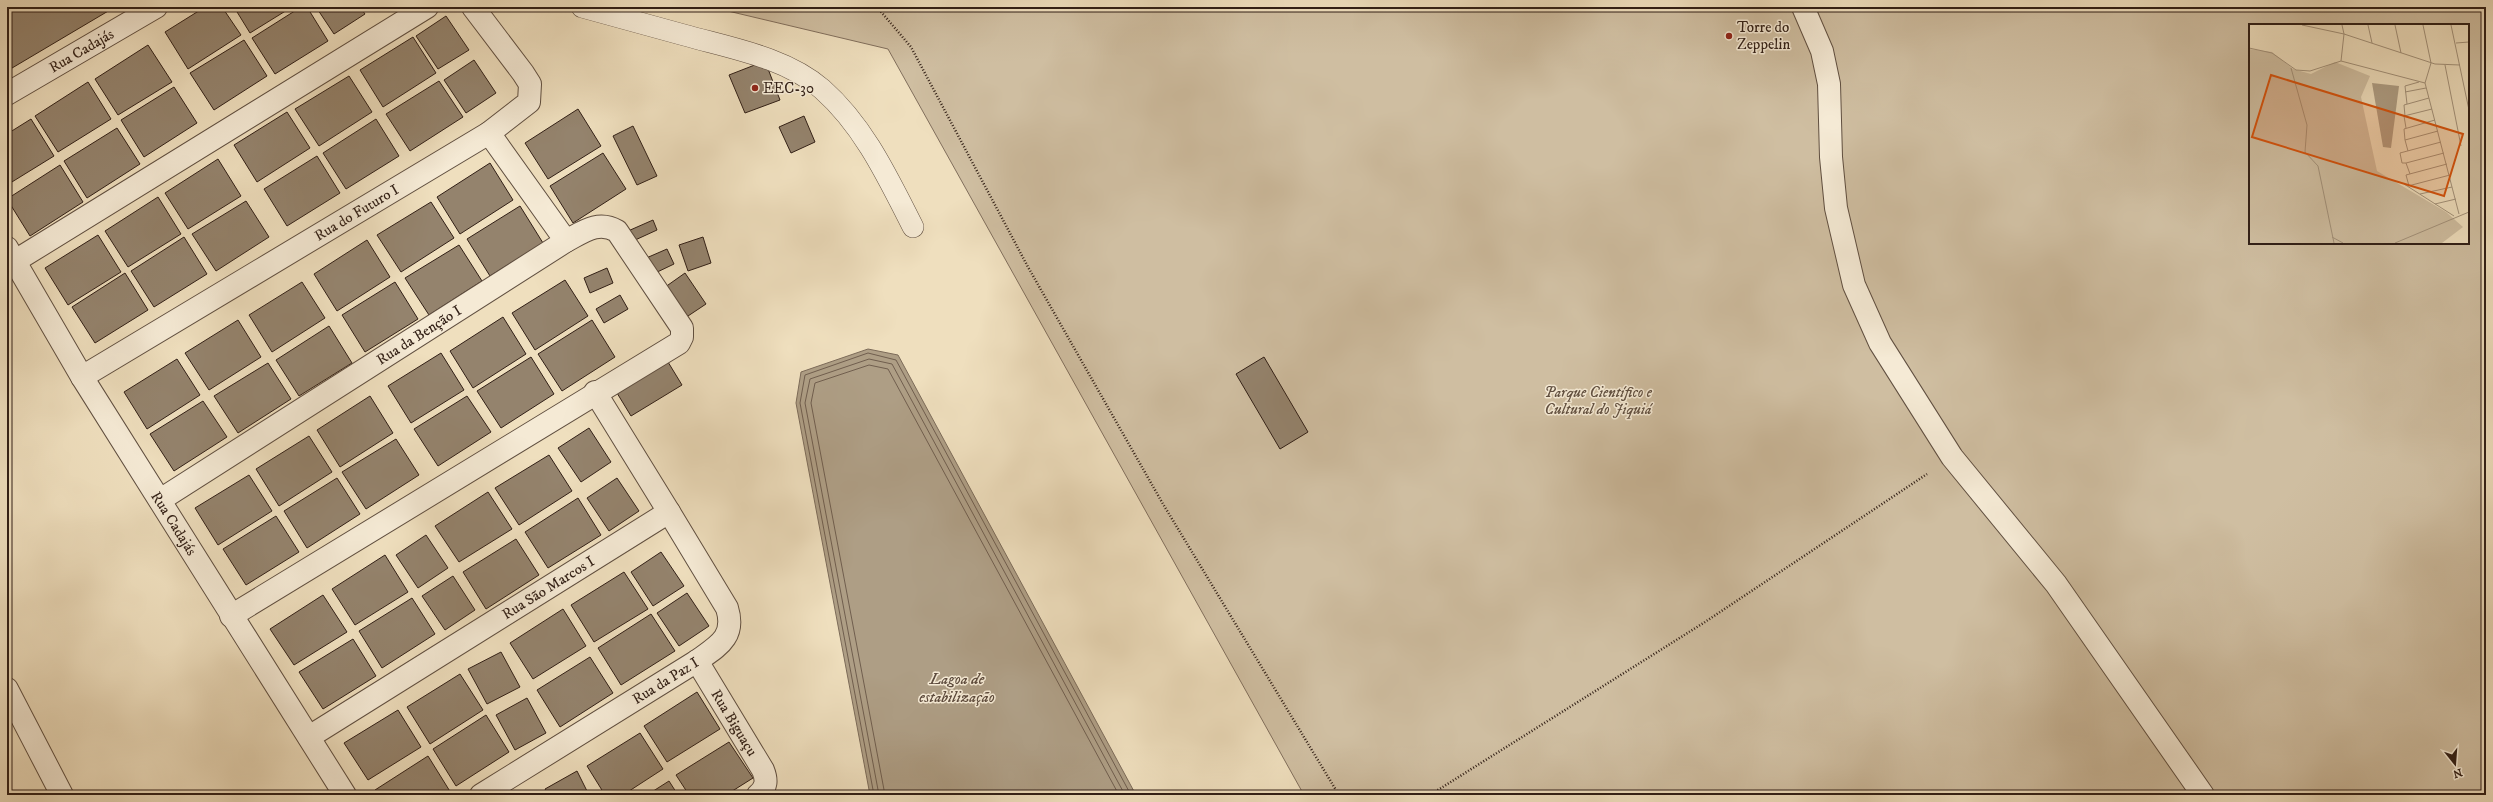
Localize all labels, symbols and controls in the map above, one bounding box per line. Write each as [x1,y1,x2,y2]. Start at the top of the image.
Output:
place label: Torre do Zeppelin [1737,18,1790,54]
street label: Rua Cadajás [45,24,117,77]
inset map [2249,24,2469,244]
marker: Torre do Zeppelin [1724,31,1734,41]
place label: EEC-30 [763,79,814,98]
marker: EEC-30 [750,83,760,93]
street label: Rua do Futuro I [311,180,402,245]
street label: Rua da Benção I [373,301,465,369]
park label: Parque Científico e Cultural do Jiquiá [1544,383,1653,419]
street label: Rua Cadajás [147,488,201,559]
street label: Rua São Marcos I [498,552,598,624]
street label: Rua da Paz I [629,653,702,708]
water label: Lagoa de estabilização [919,669,995,707]
street label: Rua Biguaçu [707,686,762,760]
north arrow [2435,744,2475,784]
text: N [2451,765,2464,781]

